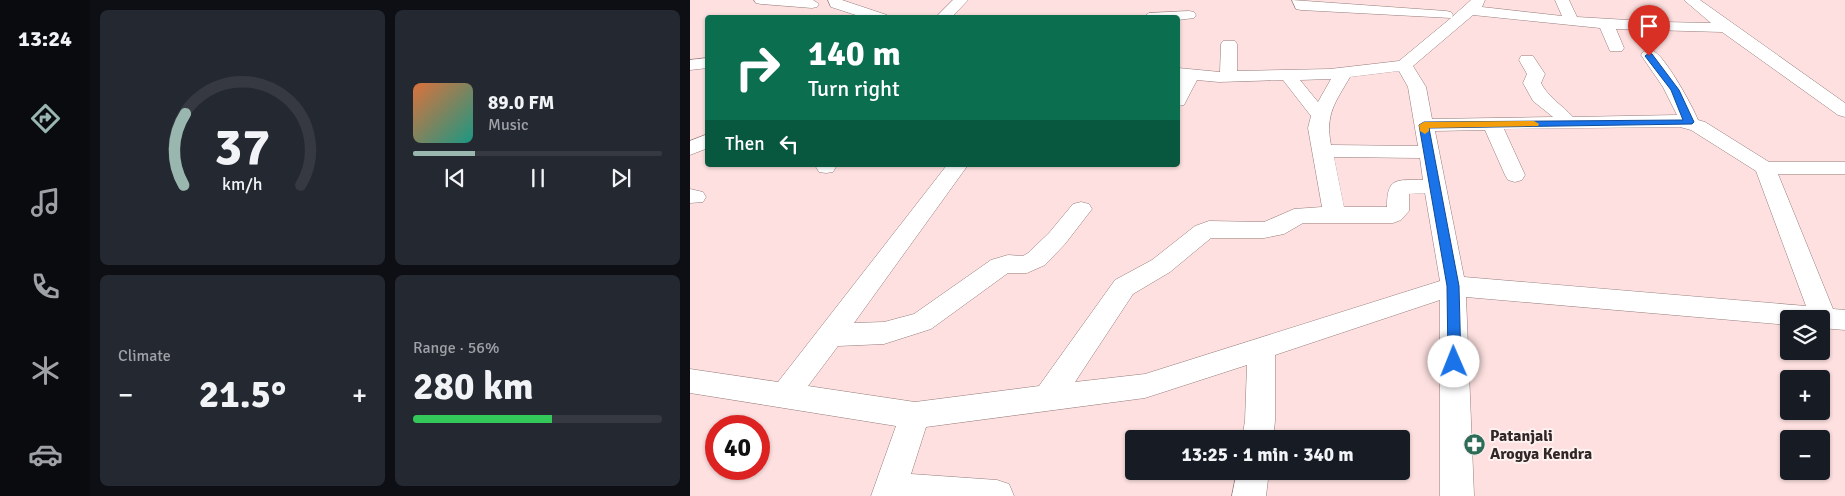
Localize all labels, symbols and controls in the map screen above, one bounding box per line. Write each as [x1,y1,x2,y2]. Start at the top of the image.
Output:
pin [1628,5,1670,56]
icon: arrive [1635,12,1663,40]
text: 13:24 [18,25,72,52]
text: 140 m [808,32,901,75]
icon: right [725,35,790,100]
text: Turn right [808,75,900,102]
text: 89.0 FM [488,91,554,115]
icon: directions [28,101,63,136]
text: 37 [214,115,271,179]
text: Music [488,115,529,135]
icon: left [775,130,803,158]
text: Then [725,132,765,156]
icon: previous [441,164,469,192]
icon: pause [524,164,552,192]
icon: next [607,164,635,192]
text: km/h [222,173,263,195]
icon: music [28,185,63,220]
icon: phone [28,269,63,304]
map controls [1780,310,1830,480]
button: layers [1780,310,1830,360]
position arrow [1427,335,1479,387]
text: Range · 56% [413,338,499,358]
text: Climate [118,346,171,366]
icon: climate [28,353,63,388]
text: 280 km [413,363,534,410]
button: + [1780,370,1830,420]
text: 21.5° [199,371,286,418]
text: − [118,378,133,412]
text: + [352,378,367,412]
speed limit sign: 40 [705,415,770,480]
place label: Patanjali Arogya Kendra [1490,426,1592,464]
button: − [1780,430,1830,480]
pharmacy icon: Patanjali Arogya Kendra [1462,433,1486,457]
icon: car [28,437,63,472]
text: 13:25 · 1 min · 340 m [1181,443,1354,467]

